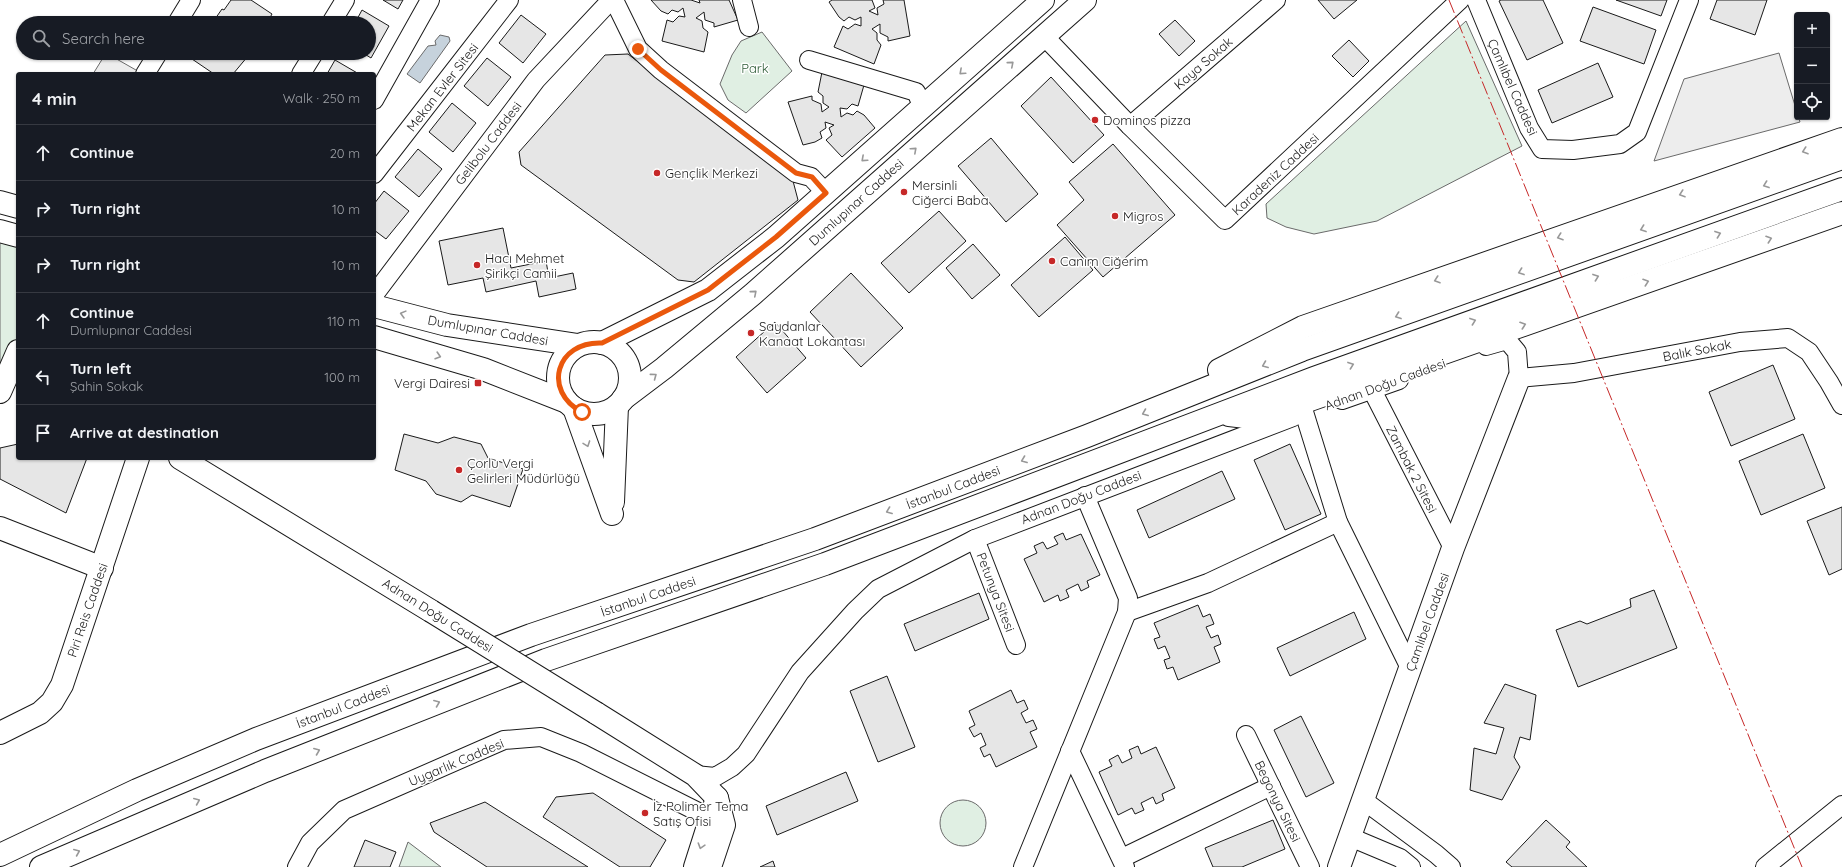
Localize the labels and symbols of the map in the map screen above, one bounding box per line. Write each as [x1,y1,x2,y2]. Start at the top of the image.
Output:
street label: Kaya Sokak [1170,33,1236,93]
street label: Çamlıbel Caddesi [1485,36,1541,138]
street label: Mekan Evler Sitesi [403,40,481,134]
route end [629,40,647,58]
park label: Park [741,60,769,76]
one-way arrow [1006,62,1014,69]
one-way arrow [959,68,966,75]
street label: Gelibolu Caddesi [451,98,525,188]
place label: Dominos pizza [1103,112,1191,128]
marker: Dominos pizza [1090,115,1100,125]
street label: Karadeniz Caddesi [1228,130,1322,218]
one-way arrow [1802,147,1809,155]
one-way arrow [909,148,916,155]
one-way arrow [862,154,869,161]
street label: Dumlupınar Caddesi [805,155,907,249]
place label: Gençlik Merkezi [665,165,758,181]
marker: Gençlik Merkezi [652,168,662,178]
place label: Mersinli Ciğerci Baba [912,177,989,208]
one-way arrow [1762,180,1769,189]
marker: Mersinli Ciğerci Baba [899,187,909,197]
one-way arrow [1679,190,1686,198]
place label: Migros [1123,208,1163,224]
marker: Migros [1110,211,1120,221]
one-way arrow [1640,224,1647,232]
one-way arrow [1715,230,1722,238]
one-way arrow [1556,232,1563,241]
one-way arrow [1765,235,1772,243]
place label: Hacı Mehmet Şirikçi Camii [485,250,564,281]
place label: Canım Ciğerim [1060,253,1148,269]
marker: Canım Ciğerim [1047,256,1057,266]
marker: Hacı Mehmet Şirikçi Camii [472,260,482,270]
one-way arrow [1517,267,1524,276]
one-way arrow [1592,274,1599,282]
one-way arrow [1434,275,1441,284]
one-way arrow [1642,278,1649,286]
one-way arrow [749,290,757,298]
one-way arrow [399,310,406,318]
one-way arrow [1395,311,1402,319]
street label: Dumlupınar Caddesi [427,312,549,348]
one-way arrow [1470,317,1477,326]
place label: Saydanlar Kanaat Lokantası [759,318,865,349]
one-way arrow [1520,321,1527,329]
marker: Saydanlar Kanaat Lokantası [746,328,756,338]
street label: Balık Sokak [1661,336,1733,364]
one-way arrow [435,351,442,360]
street label: Adnan Doğu Caddesi [1322,355,1448,413]
one-way arrow [1262,360,1269,368]
one-way arrow [1347,361,1354,369]
one-way arrow [650,373,657,381]
place label: Vergi Dairesi [394,375,470,391]
marker: Vergi Dairesi [473,378,483,388]
route start [573,403,591,421]
one-way arrow [1141,409,1148,417]
street label: Zambak 2 Sitesi [1383,423,1441,515]
one-way arrow [583,441,591,448]
place label: Çorlu Vergi Gelirleri Müdürlüğü [467,455,580,486]
one-way arrow [1020,456,1027,464]
street label: İstanbul Caddesi [904,462,1002,512]
marker: Çorlu Vergi Gelirleri Müdürlüğü [454,465,464,475]
street label: Adnan Doğu Caddesi [1019,467,1143,527]
one-way arrow [886,507,893,515]
street label: Petunya Sitesi [974,550,1018,634]
street label: Piri Reis Caddesi [63,561,111,659]
street label: Çamlıbel Caddesi [1402,570,1452,674]
street label: İstanbul Caddesi [598,572,698,620]
street label: Adnan Doğu Caddesi [380,574,496,656]
street label: İstanbul Caddesi [294,681,392,731]
one-way arrow [434,699,441,707]
street label: Uygarlık Caddesi [406,735,506,789]
one-way arrow [313,747,320,755]
street label: Begonya Sitesi [1251,758,1305,844]
one-way arrow [192,798,200,806]
place label: İz Polimer Tema Satış Ofisi [653,798,748,829]
marker: İz Polimer Tema Satış Ofisi [640,808,650,818]
one-way arrow [697,842,706,849]
one-way arrow [73,849,81,857]

